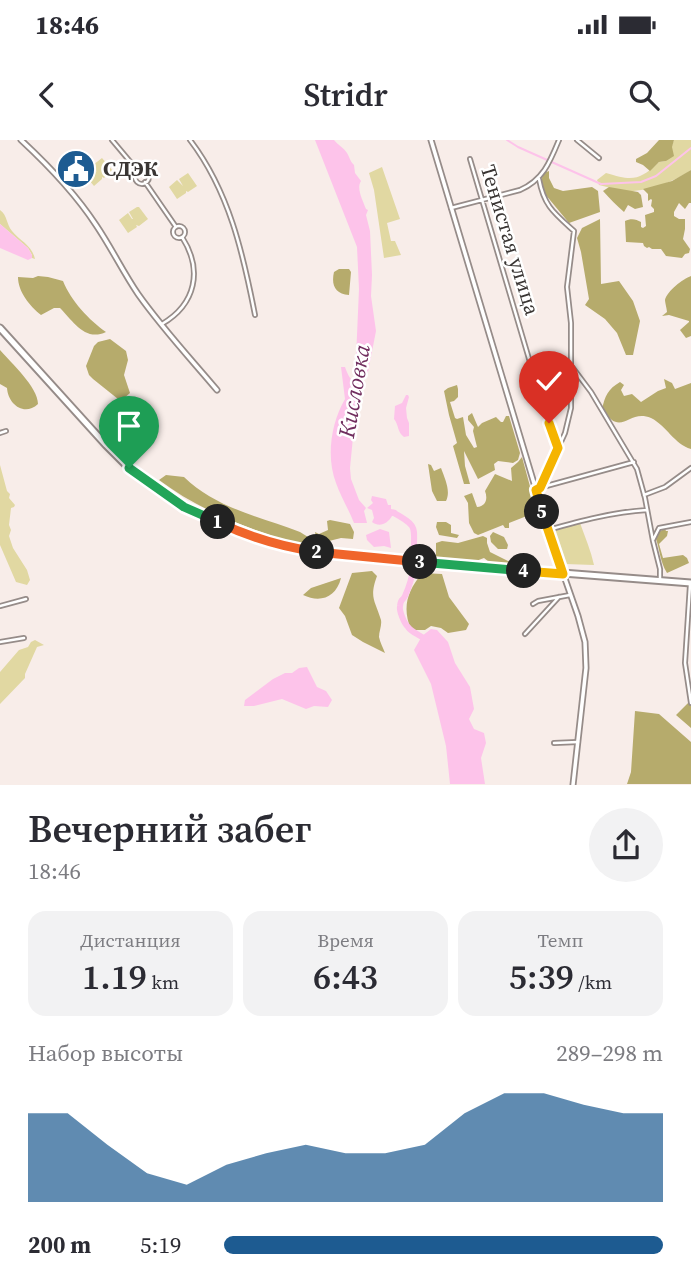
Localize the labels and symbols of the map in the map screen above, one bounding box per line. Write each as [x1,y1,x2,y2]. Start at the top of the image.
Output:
public building icon: СДЭК [55,148,97,190]
place label: СДЭК [103,154,158,183]
street label: Тенистая улица [474,161,547,319]
water label: Кисловка [330,342,378,441]
pin [519,351,579,423]
pin [99,396,159,468]
pin: 5 [524,494,560,530]
pin: 1 [200,504,235,540]
pin: 2 [300,534,334,570]
pin: 3 [402,544,438,580]
pin: 4 [506,554,542,588]

